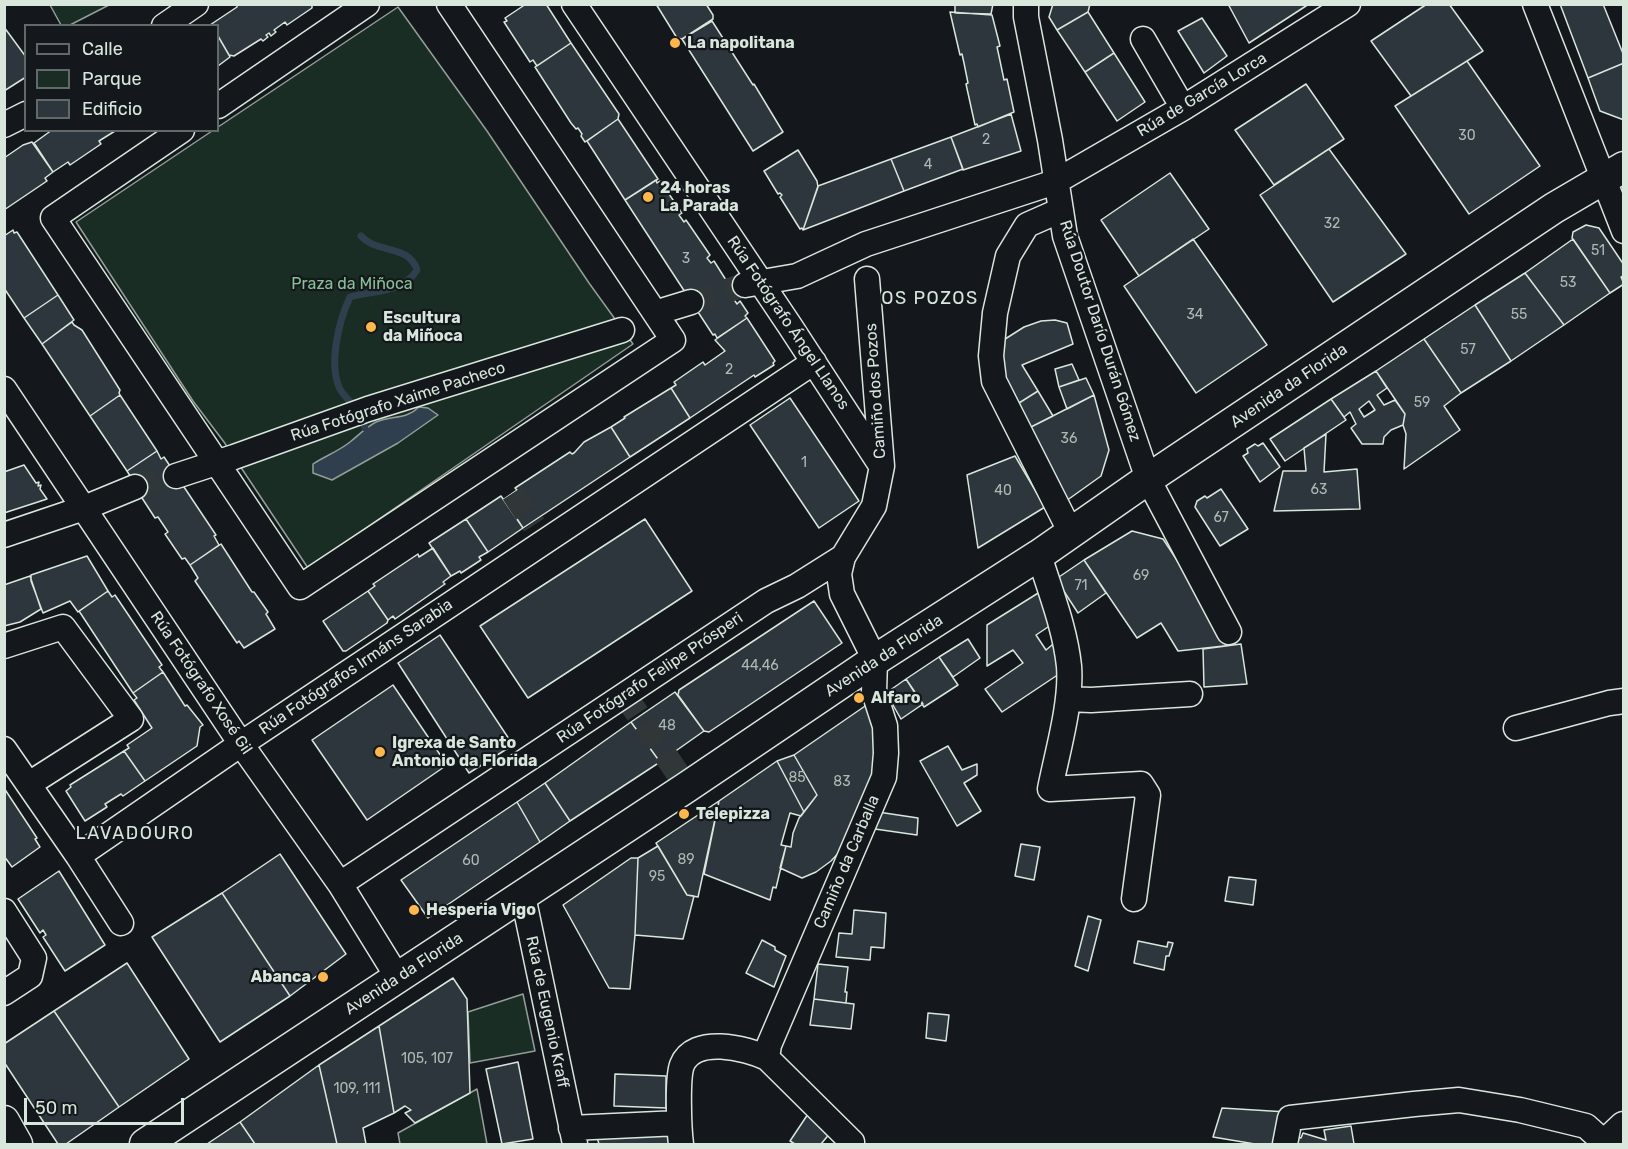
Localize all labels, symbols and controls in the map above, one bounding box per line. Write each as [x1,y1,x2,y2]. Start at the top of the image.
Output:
legend [24,24,219,132]
place label: La napolitana [687,33,795,53]
marker: La napolitana [668,36,682,50]
text: Calle [82,38,123,60]
street label: Rúa de García Lorca [1134,49,1270,141]
text: Parque [82,68,142,90]
text: Edificio [82,98,142,120]
house number: 30 [1458,128,1476,144]
house number: 2 [982,132,990,148]
house number: 4 [924,157,932,173]
place label: 24 horas La Parada [660,178,739,216]
marker: 24 horas La Parada [641,190,655,204]
house number: 32 [1324,216,1340,232]
street label: Rúa Doutor Darío Durán Gómez [1055,218,1145,444]
street label: Rúa Fotógrafo Ángel Llanos [723,232,853,414]
house number: 51 [1591,243,1605,259]
house number: 3 [682,251,690,267]
park label: Praza da Miñoca [291,274,413,294]
house number: 53 [1560,275,1576,291]
district label: OS POZOS [881,288,979,310]
house number: 34 [1186,307,1204,323]
house number: 55 [1511,307,1527,323]
place label: Escultura da Miñoca [383,308,463,346]
marker: Escultura da Miñoca [364,320,378,334]
street label: Camiño dos Pozos [862,323,890,459]
street label: Avenida da Florida [1227,340,1351,432]
house number: 57 [1460,342,1476,358]
street label: Rúa Fotógrafo Xaime Pacheco [288,358,508,446]
house number: 2 [725,362,733,378]
house number: 59 [1414,395,1430,411]
house number: 36 [1061,431,1077,447]
house number: 1 [801,455,807,471]
house number: 63 [1311,482,1327,498]
house number: 40 [994,483,1012,499]
house number: 67 [1213,510,1229,526]
house number: 69 [1133,568,1149,584]
house number: 71 [1074,578,1088,594]
street label: Rúa Fotógrafos Irmáns Sarabia [256,595,456,739]
street label: Rúa Fotógrafo Xosé Gil [146,608,256,758]
street label: Rúa Fotógrafo Felipe Prósperi [553,608,747,748]
street label: Avenida da Florida [821,611,947,701]
house number: 44,46 [741,658,779,674]
place label: Alfaro [871,688,920,708]
marker: Alfaro [852,691,866,705]
house number: 48 [658,718,676,734]
place label: Igrexa de Santo Antonio da Florida [392,733,538,771]
marker: Igrexa de Santo Antonio da Florida [373,745,387,759]
house number: 85 [788,770,806,786]
house number: 83 [833,774,851,790]
street label: Camiño da Carballa [810,792,884,932]
place label: Telepizza [696,804,770,824]
marker: Telepizza [677,807,691,821]
district label: LAVADOURO [76,823,194,845]
house number: 89 [677,852,695,868]
house number: 60 [462,853,480,869]
house number: 95 [649,869,665,885]
place label: Hesperia Vigo [426,900,536,920]
marker: Hesperia Vigo [407,903,421,917]
street label: Avenida da Florida [341,929,467,1019]
street label: Rúa de Eugenio Kraff [521,934,573,1090]
place label: Abanca [251,967,311,987]
marker: Abanca [316,970,330,984]
house number: 105, 107 [401,1051,453,1067]
house number: 109, 111 [333,1081,381,1097]
scale bar [27,1086,188,1124]
text: 50 m [35,1097,78,1119]

